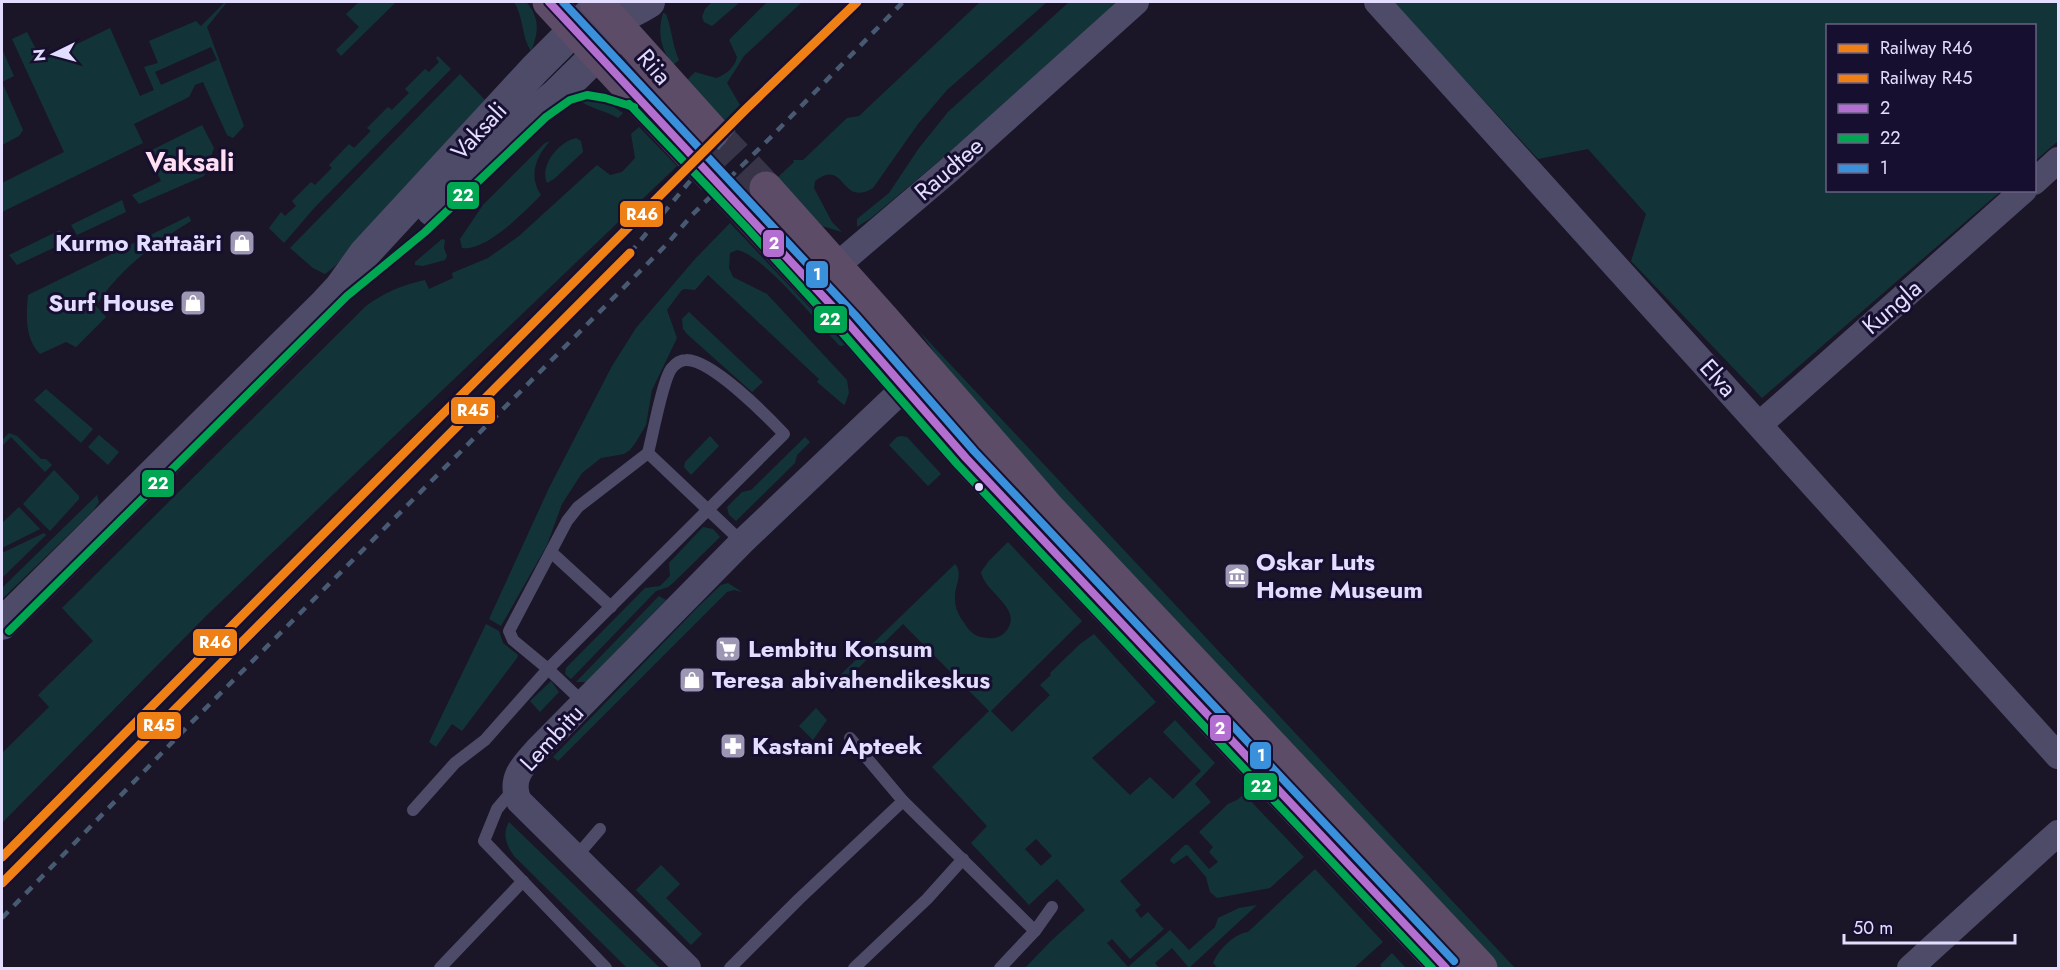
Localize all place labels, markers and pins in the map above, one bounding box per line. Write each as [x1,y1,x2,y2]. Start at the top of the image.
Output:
place label: Kurmo Rattaäri [55,225,222,260]
shop icon: Kurmo Rattaäri [227,228,257,258]
place label: Surf House [48,285,174,320]
shop icon: Surf House [178,288,208,318]
unlabelled marker [973,481,985,493]
place label: Oskar Luts Home Museum [1256,544,1423,607]
museum icon: Oskar Luts Home Museum [1222,561,1252,591]
place label: Lembitu Konsum [748,631,933,666]
supermarket icon: Lembitu Konsum [713,634,743,664]
place label: Teresa abivahendikeskus [712,662,990,697]
shop icon: Teresa abivahendikeskus [677,665,707,695]
place label: Kastani Apteek [752,728,922,763]
pharmacy icon: Kastani Apteek [718,731,748,761]

